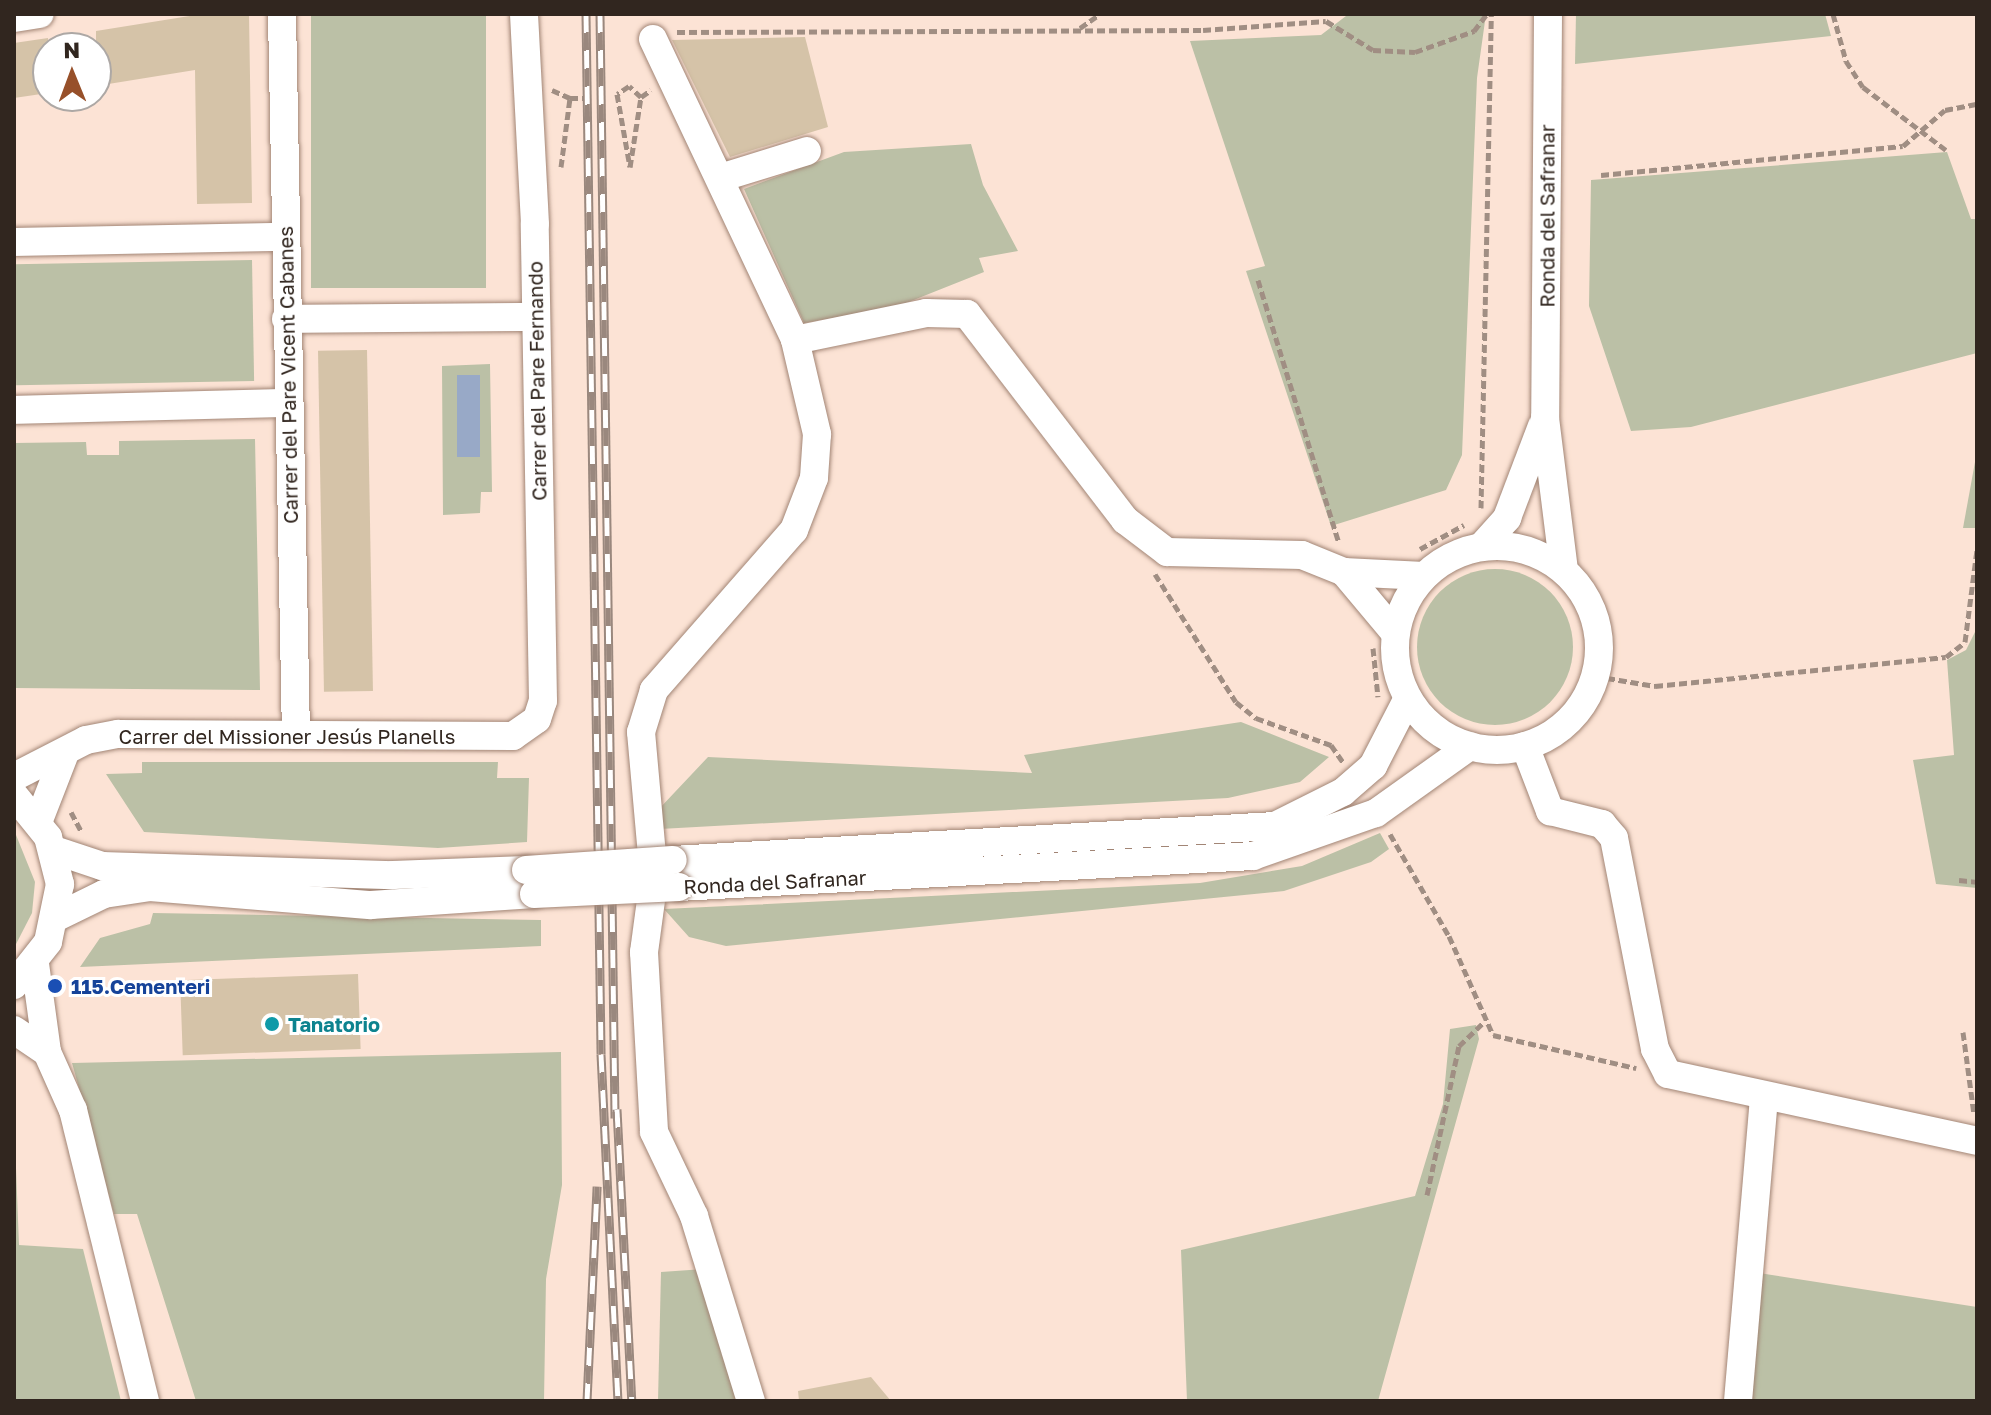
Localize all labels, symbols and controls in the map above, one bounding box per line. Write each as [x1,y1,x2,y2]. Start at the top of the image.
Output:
north arrow [32,32,112,112]
text: N [63,36,80,63]
street label: Ronda del Safranar [1535,124,1559,308]
street label: Carrer del Pare Vicent Cabanes [273,226,303,524]
street label: Carrer del Pare Fernando [523,261,551,501]
street label: Carrer del Missioner Jesús Planells [119,724,455,748]
street label: Ronda del Safranar [683,865,867,899]
place label: 115.Cementeri [71,974,210,998]
marker: 115.Cementeri [46,977,64,995]
place label: Tanatorio [288,1012,380,1036]
marker: Tanatorio [263,1015,281,1033]

